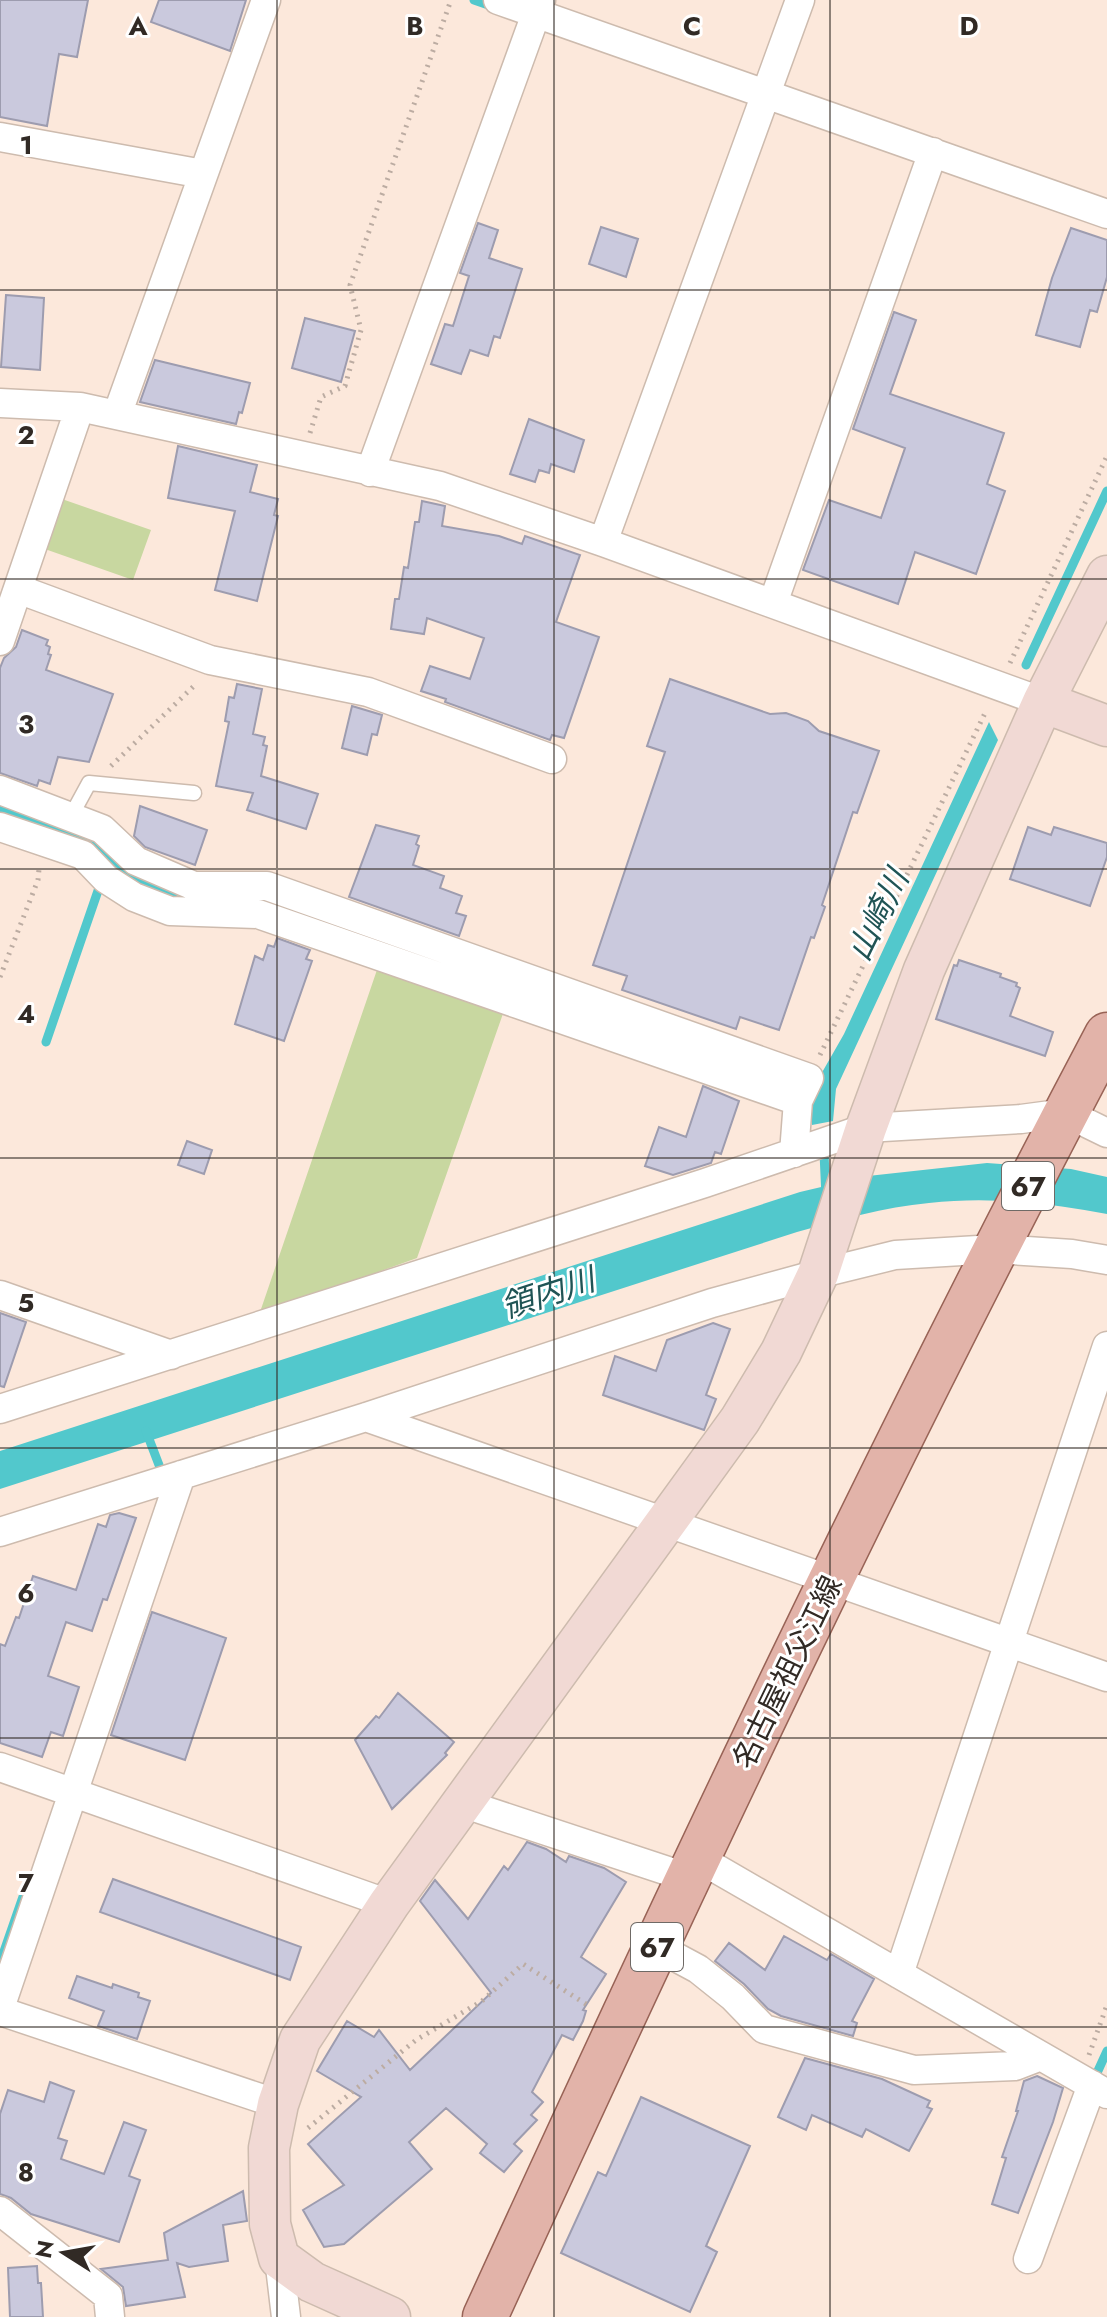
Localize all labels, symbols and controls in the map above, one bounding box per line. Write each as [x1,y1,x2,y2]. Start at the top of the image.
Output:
text: A [127,7,148,45]
text: B [406,7,424,45]
text: C [683,7,701,45]
text: D [959,7,979,45]
text: 1 [19,126,33,164]
text: 2 [17,416,35,454]
text: 3 [18,705,34,743]
water label: 山崎川 [836,859,921,968]
text: 4 [17,995,35,1033]
road number: 67 [1002,1162,1054,1210]
water label: 領内川 [495,1255,604,1330]
text: 5 [18,1284,34,1322]
street label: 名古屋祖父江線 [722,1568,852,1776]
text: 6 [17,1574,35,1612]
text: 7 [18,1864,34,1902]
road number: 67 [631,1923,683,1971]
text: 8 [18,2153,34,2191]
north arrow [24,2213,104,2293]
text: N [27,2238,62,2261]

